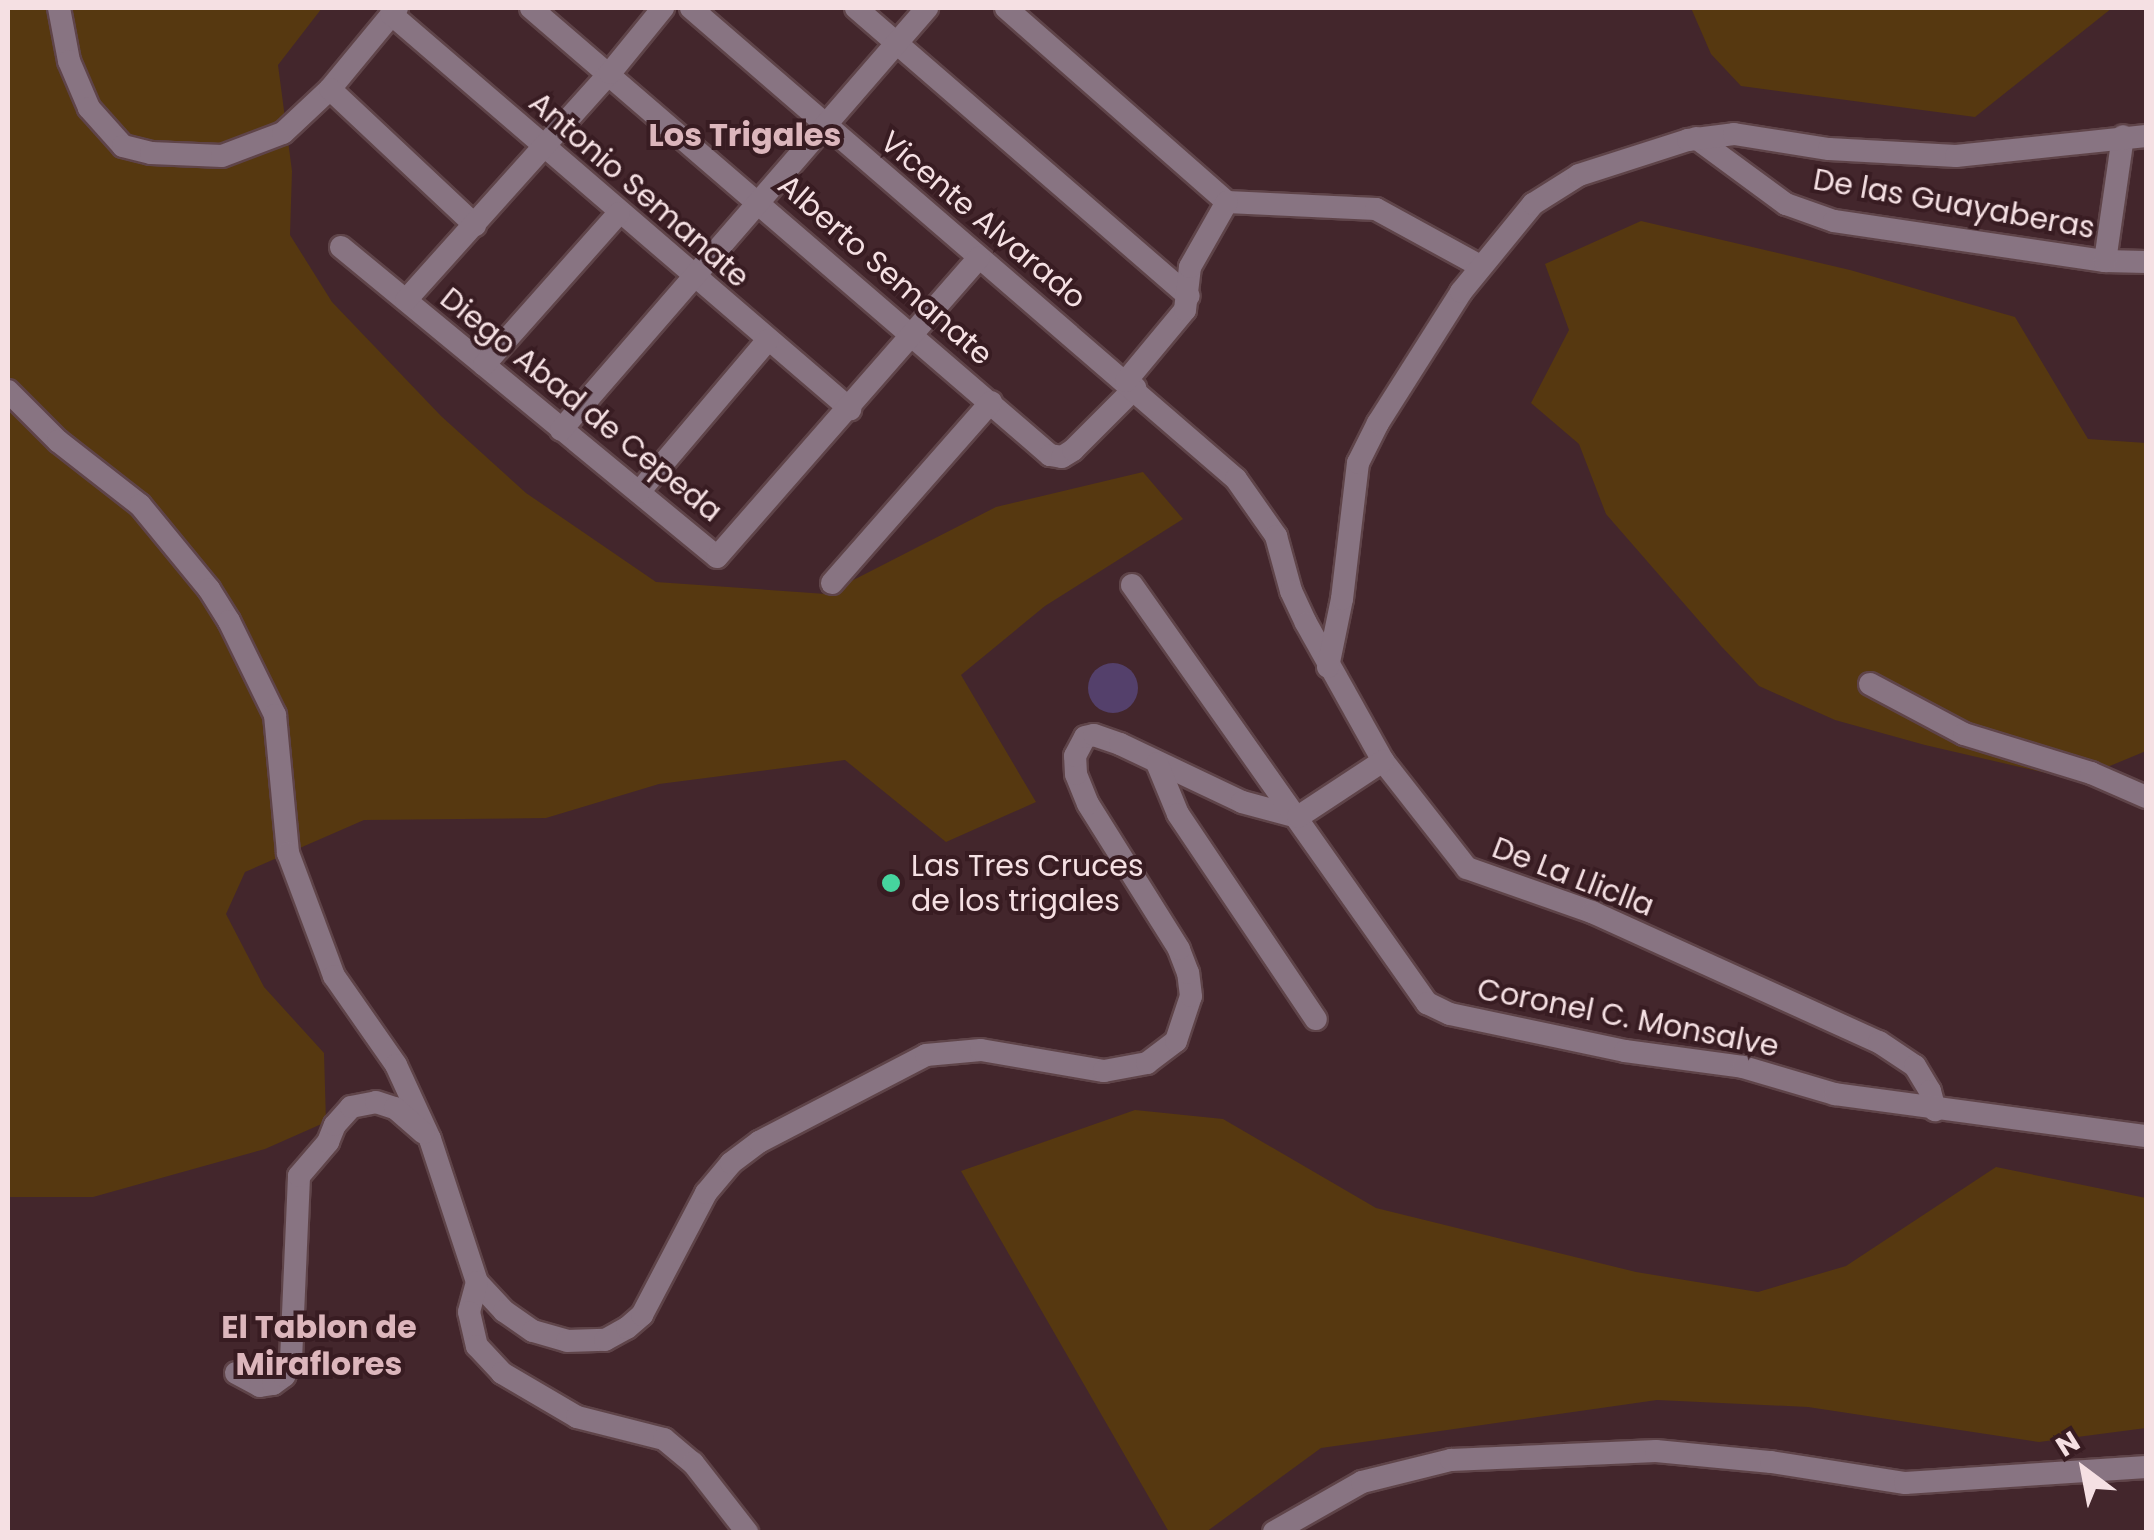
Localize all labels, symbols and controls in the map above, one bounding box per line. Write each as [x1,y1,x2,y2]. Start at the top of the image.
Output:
street label: Antonio Semanate [522,85,756,295]
district label: Los Trigales [649,116,841,154]
street label: Vicente Alvarado [873,124,1093,316]
street label: De las Guayaberas [1810,162,2098,246]
street label: Alberto Semanate [770,167,1000,373]
street label: Diego Abad de Cepeda [433,280,729,530]
street label: De La Lliclla [1487,830,1659,924]
place label: Las Tres Cruces de los trigales [911,848,1144,918]
marker: Las Tres Cruces de los trigales [880,872,902,894]
street label: Coronel C. Monsalve [1474,971,1782,1065]
district label: El Tablon de Miraflores [221,1309,417,1384]
north arrow [2034,1420,2134,1520]
text: N [2049,1422,2087,1466]

